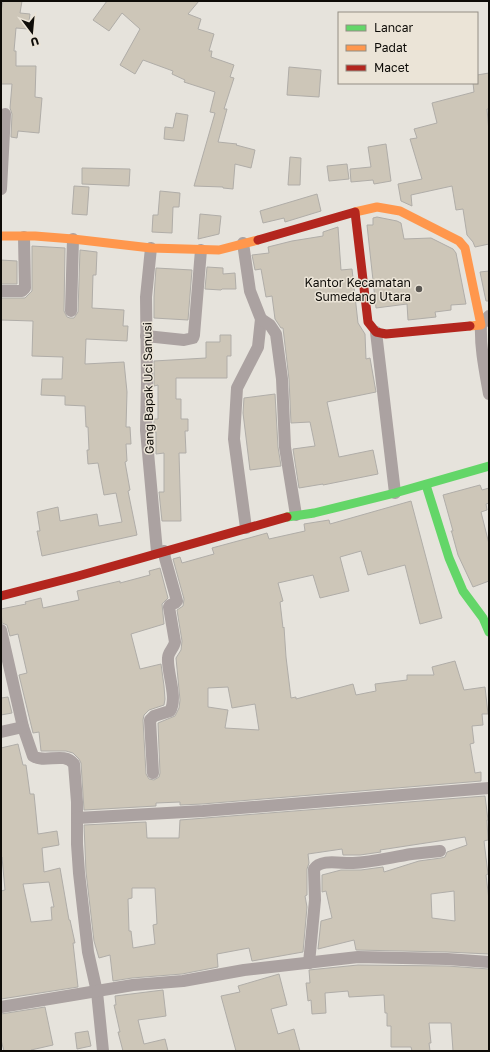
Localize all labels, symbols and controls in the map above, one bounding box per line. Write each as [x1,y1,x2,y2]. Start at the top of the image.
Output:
north arrow [12,12,52,52]
legend [338,12,478,84]
text: Lancar [374,20,413,35]
text: U [29,35,41,49]
text: Padat [374,40,408,55]
text: Macet [374,60,410,75]
place label: Kantor Kecamatan Sumedang Utara [305,275,411,304]
marker: Kantor Kecamatan Sumedang Utara [414,284,424,294]
street label: Gang Bapak Uci Sanusi [139,322,157,454]

